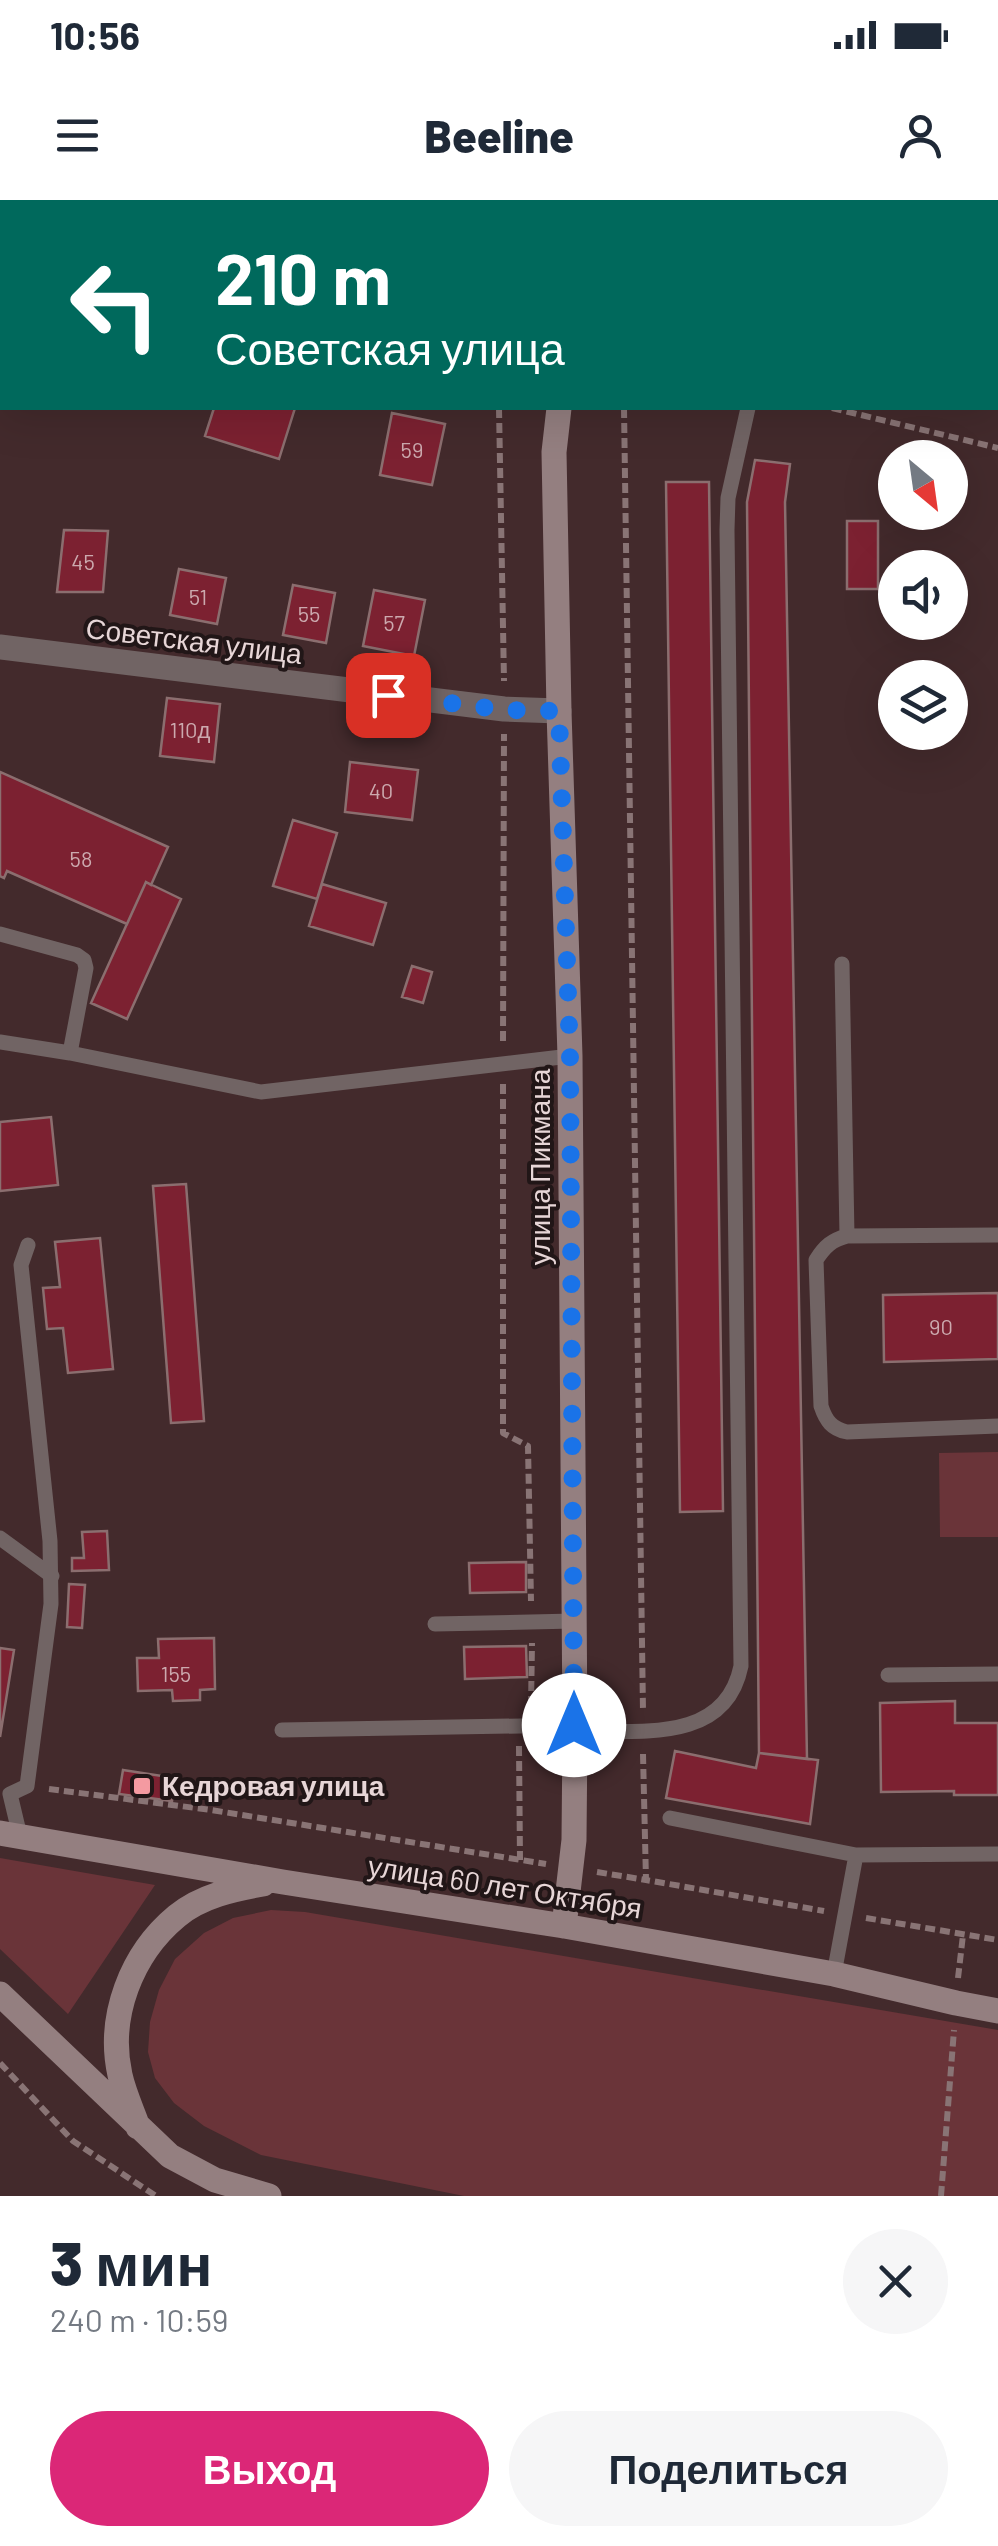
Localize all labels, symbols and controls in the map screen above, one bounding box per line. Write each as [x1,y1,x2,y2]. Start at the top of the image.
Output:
text: 10:56 [50,12,140,58]
icon: menu [50,108,105,163]
text: Beeline [424,108,574,162]
icon: person [893,108,948,163]
text: 210 m [215,235,391,319]
icon: left [50,240,180,370]
text: Советская улица [215,320,565,374]
house number: 59 [401,436,423,462]
north arrow [878,440,968,530]
map controls [878,440,968,750]
house number: 45 [71,548,95,574]
button: sound [878,550,968,640]
house number: 51 [189,583,207,609]
house number: 55 [298,600,320,626]
house number: 57 [383,609,405,635]
street label: Советская улица [84,610,305,670]
pin [346,653,431,738]
button: layers [878,660,968,750]
icon: arrive [361,668,416,723]
house number: 110д [170,716,211,743]
house number: 40 [369,777,393,803]
house number: 58 [70,845,92,871]
street label: улица Пикмана [522,1068,556,1265]
house number: 90 [929,1313,953,1339]
house number: 155 [161,1660,191,1686]
position arrow [522,1673,626,1777]
place label: Кедровая улица [162,1768,385,1802]
marker: Кедровая улица [131,1775,153,1797]
street label: улица 60 лет Октября [366,1848,644,1924]
text: 3 мин [50,2226,212,2298]
button: close [843,2229,948,2334]
text: 240 m · 10:59 [50,2300,229,2338]
button: Выход [50,2411,489,2526]
button: Поделиться [509,2411,948,2526]

